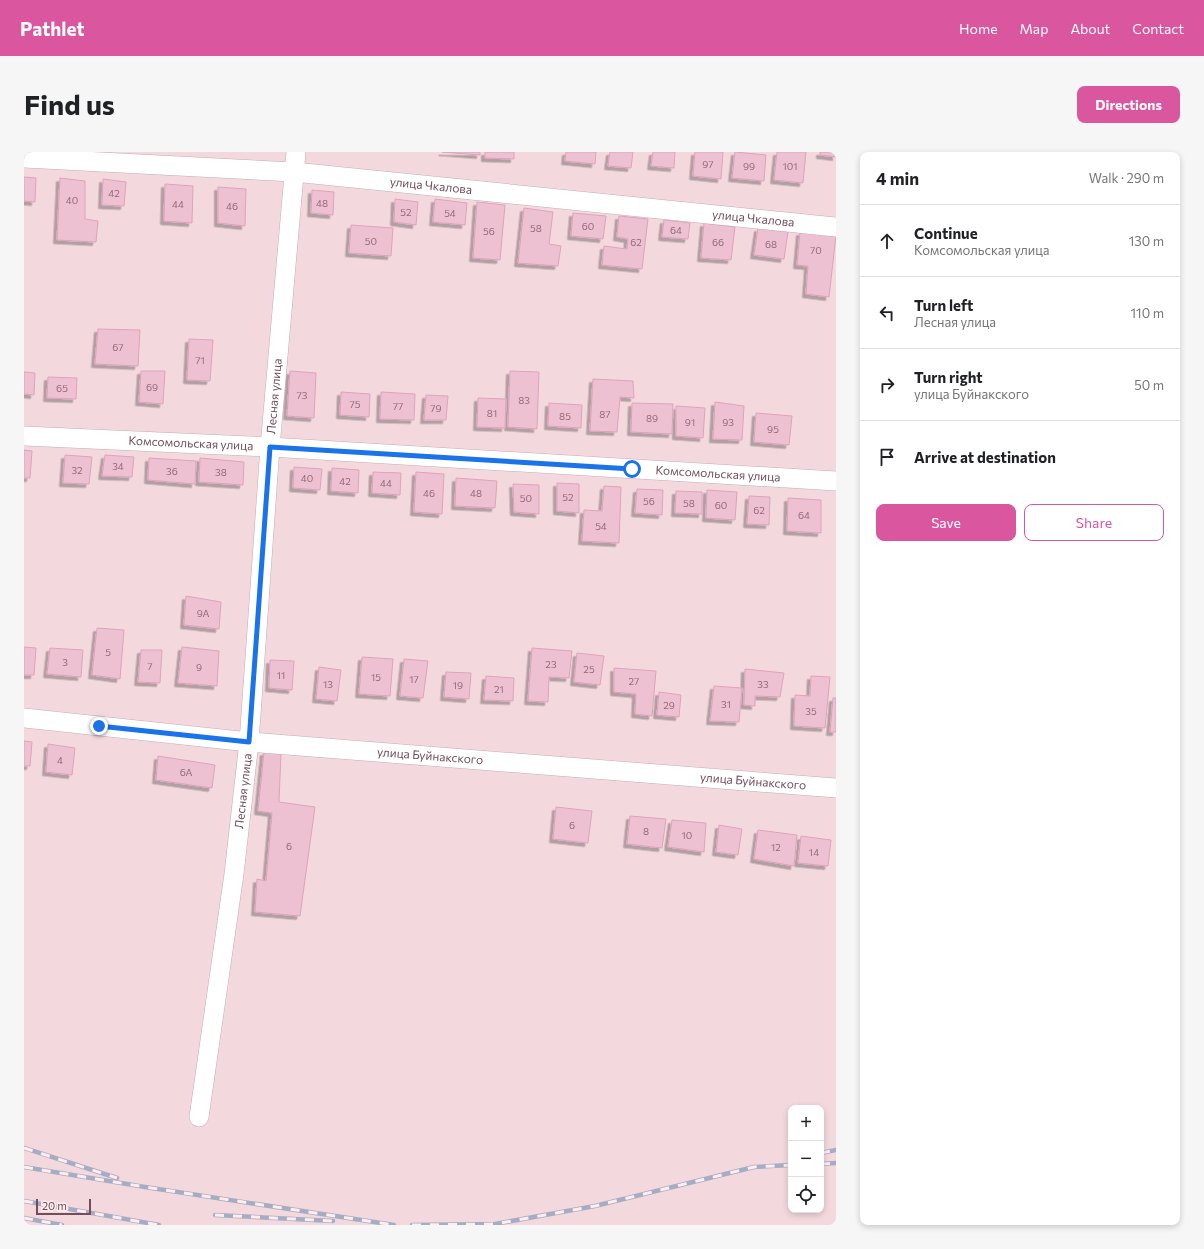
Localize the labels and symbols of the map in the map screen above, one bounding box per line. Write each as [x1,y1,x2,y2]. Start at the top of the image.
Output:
house number: 97 [702,158,714,170]
house number: 99 [743,160,755,172]
house number: 101 [782,160,798,172]
street label: улица Чкалова [389,174,473,196]
house number: 42 [108,187,120,199]
house number: 40 [66,194,78,206]
house number: 48 [316,197,328,209]
house number: 44 [172,198,184,210]
house number: 46 [226,200,238,212]
house number: 52 [400,206,412,218]
street label: улица Чкалова [712,206,795,229]
house number: 54 [444,207,456,219]
house number: 60 [582,220,594,232]
house number: 58 [530,222,542,234]
house number: 64 [670,224,682,236]
house number: 56 [483,225,495,237]
house number: 50 [365,235,377,247]
house number: 62 [630,236,642,248]
house number: 66 [712,236,724,248]
house number: 68 [765,238,777,250]
house number: 70 [810,244,822,256]
house number: 67 [112,341,124,353]
house number: 71 [195,354,205,366]
street label: Лесная улица [263,358,284,435]
house number: 69 [146,381,158,393]
house number: 65 [56,382,68,394]
house number: 73 [297,389,308,401]
house number: 83 [518,394,530,406]
house number: 75 [350,398,361,410]
house number: 77 [393,400,403,412]
house number: 79 [430,402,442,414]
house number: 81 [487,407,497,419]
house number: 87 [599,408,611,420]
house number: 85 [559,410,571,422]
house number: 89 [646,412,658,424]
house number: 91 [685,416,695,428]
house number: 93 [722,416,734,428]
house number: 95 [767,423,779,435]
street label: Комсомольская улица [128,433,254,452]
house number: 34 [112,460,124,472]
route start [623,460,641,478]
street label: Комсомольская улица [655,462,781,484]
house number: 32 [71,464,83,476]
house number: 36 [166,465,178,477]
house number: 38 [215,466,227,478]
house number: 40 [301,472,313,484]
house number: 42 [339,475,351,487]
house number: 44 [380,477,392,489]
house number: 46 [423,487,435,499]
house number: 48 [470,487,482,499]
house number: 52 [562,491,574,503]
house number: 50 [520,492,532,504]
house number: 56 [643,495,655,507]
house number: 58 [683,497,695,509]
house number: 60 [715,499,727,511]
house number: 62 [753,504,765,516]
house number: 64 [798,509,810,521]
house number: 54 [595,520,607,532]
house number: 9А [197,607,209,619]
house number: 5 [105,646,111,658]
house number: 3 [62,656,68,668]
house number: 23 [545,658,557,670]
house number: 7 [147,660,153,672]
house number: 9 [196,661,202,673]
house number: 25 [583,663,595,675]
house number: 11 [277,669,285,681]
house number: 15 [371,671,381,683]
house number: 17 [409,673,419,685]
house number: 27 [629,675,639,687]
house number: 13 [323,678,333,690]
house number: 33 [757,678,769,690]
house number: 19 [453,679,463,691]
house number: 21 [494,683,504,695]
house number: 31 [721,698,731,710]
house number: 29 [663,699,675,711]
house number: 35 [805,705,817,717]
route end [90,717,108,735]
street label: улица Буйнакского [377,744,484,766]
street label: Лесная улица [231,752,254,829]
house number: 4 [57,754,63,766]
house number: 6А [180,766,192,778]
street label: улица Буйнакского [700,769,807,792]
house number: 6 [569,819,575,831]
house number: 8 [643,825,649,837]
house number: 10 [682,829,692,841]
house number: 6 [286,840,292,852]
house number: 12 [771,841,781,853]
house number: 14 [809,846,819,858]
scale bar [36,1197,91,1216]

